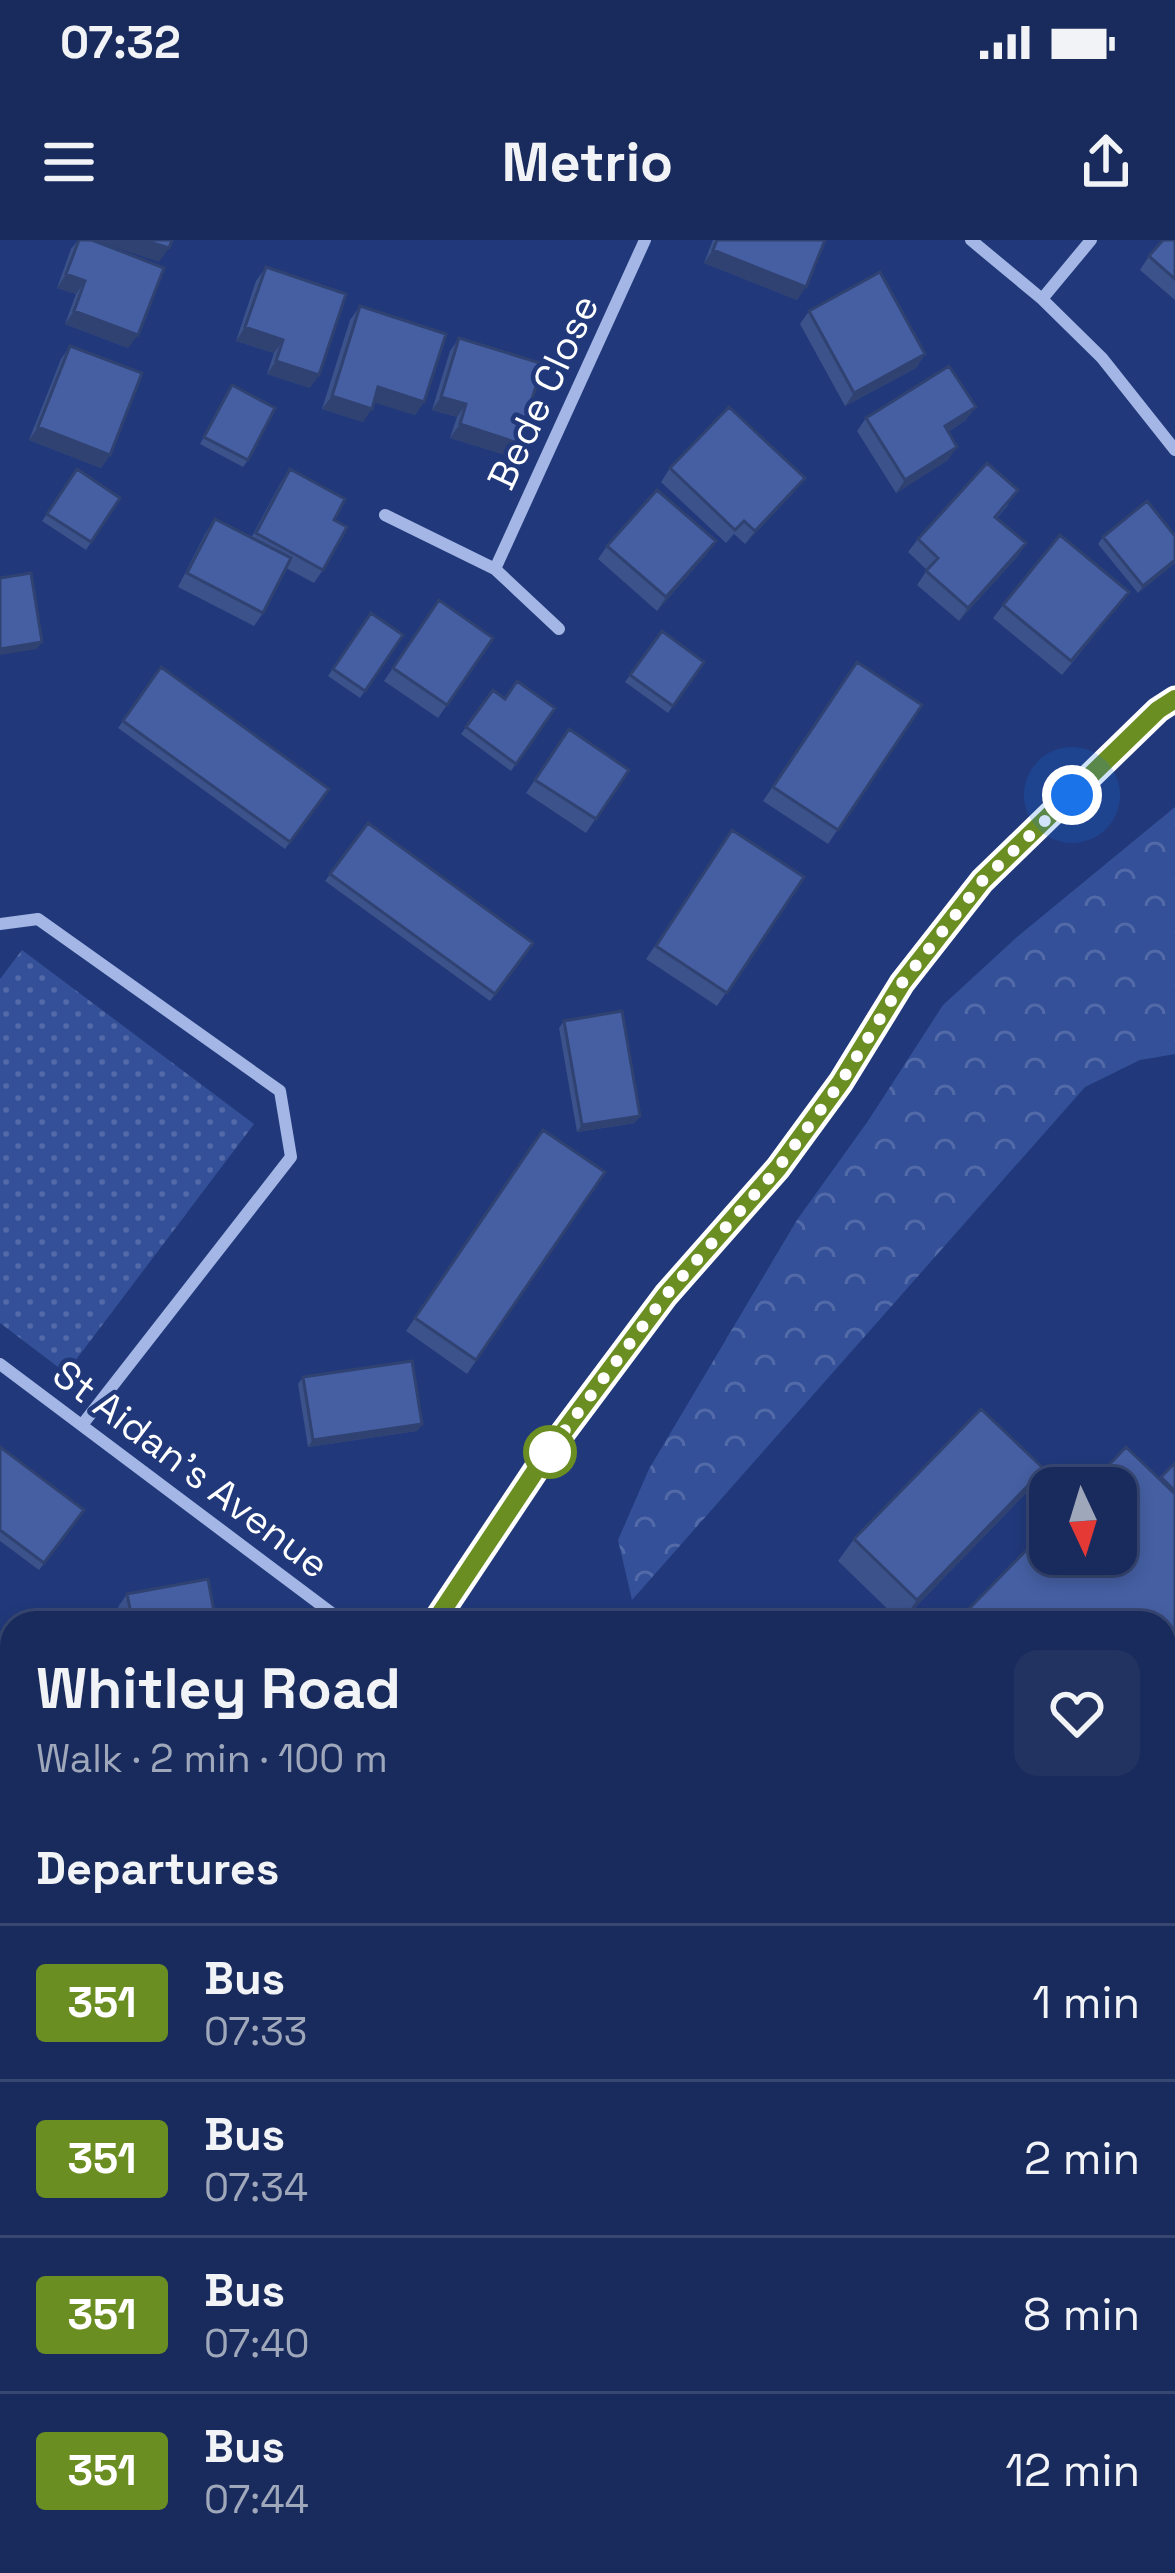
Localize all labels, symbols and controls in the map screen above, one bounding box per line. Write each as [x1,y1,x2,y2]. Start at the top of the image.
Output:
text: 07:32 [60,14,181,71]
text: Metrio [502,128,673,197]
icon: menu [36,129,102,195]
icon: share [1073,129,1139,195]
street label: Bede Close [477,287,609,497]
your location [1042,765,1102,825]
street label: St Aidan's Avenue [43,1349,339,1589]
unlabelled marker [525,1427,575,1477]
north arrow [1029,1467,1137,1575]
map controls [1029,1467,1137,1575]
button: heart [1014,1650,1140,1776]
text: Whitley Road [36,1652,401,1725]
text: Walk · 2 min · 100 m [36,1734,388,1783]
text: Departures [36,1840,279,1897]
text: Bus [204,1950,285,2007]
text: 1 min [1032,1974,1140,2031]
text: 351 [68,1976,136,2029]
text: 07:33 [204,2007,307,2056]
text: Bus [204,2106,285,2163]
text: 2 min [1024,2130,1140,2187]
text: 351 [68,2132,136,2185]
text: 07:34 [204,2163,308,2212]
text: Bus [204,2262,285,2319]
text: 8 min [1023,2286,1140,2343]
text: 351 [68,2288,136,2341]
text: 07:40 [204,2319,310,2368]
text: Bus [204,2418,285,2475]
text: 12 min [1005,2442,1140,2499]
text: 351 [68,2444,136,2497]
text: 07:44 [204,2475,309,2524]

